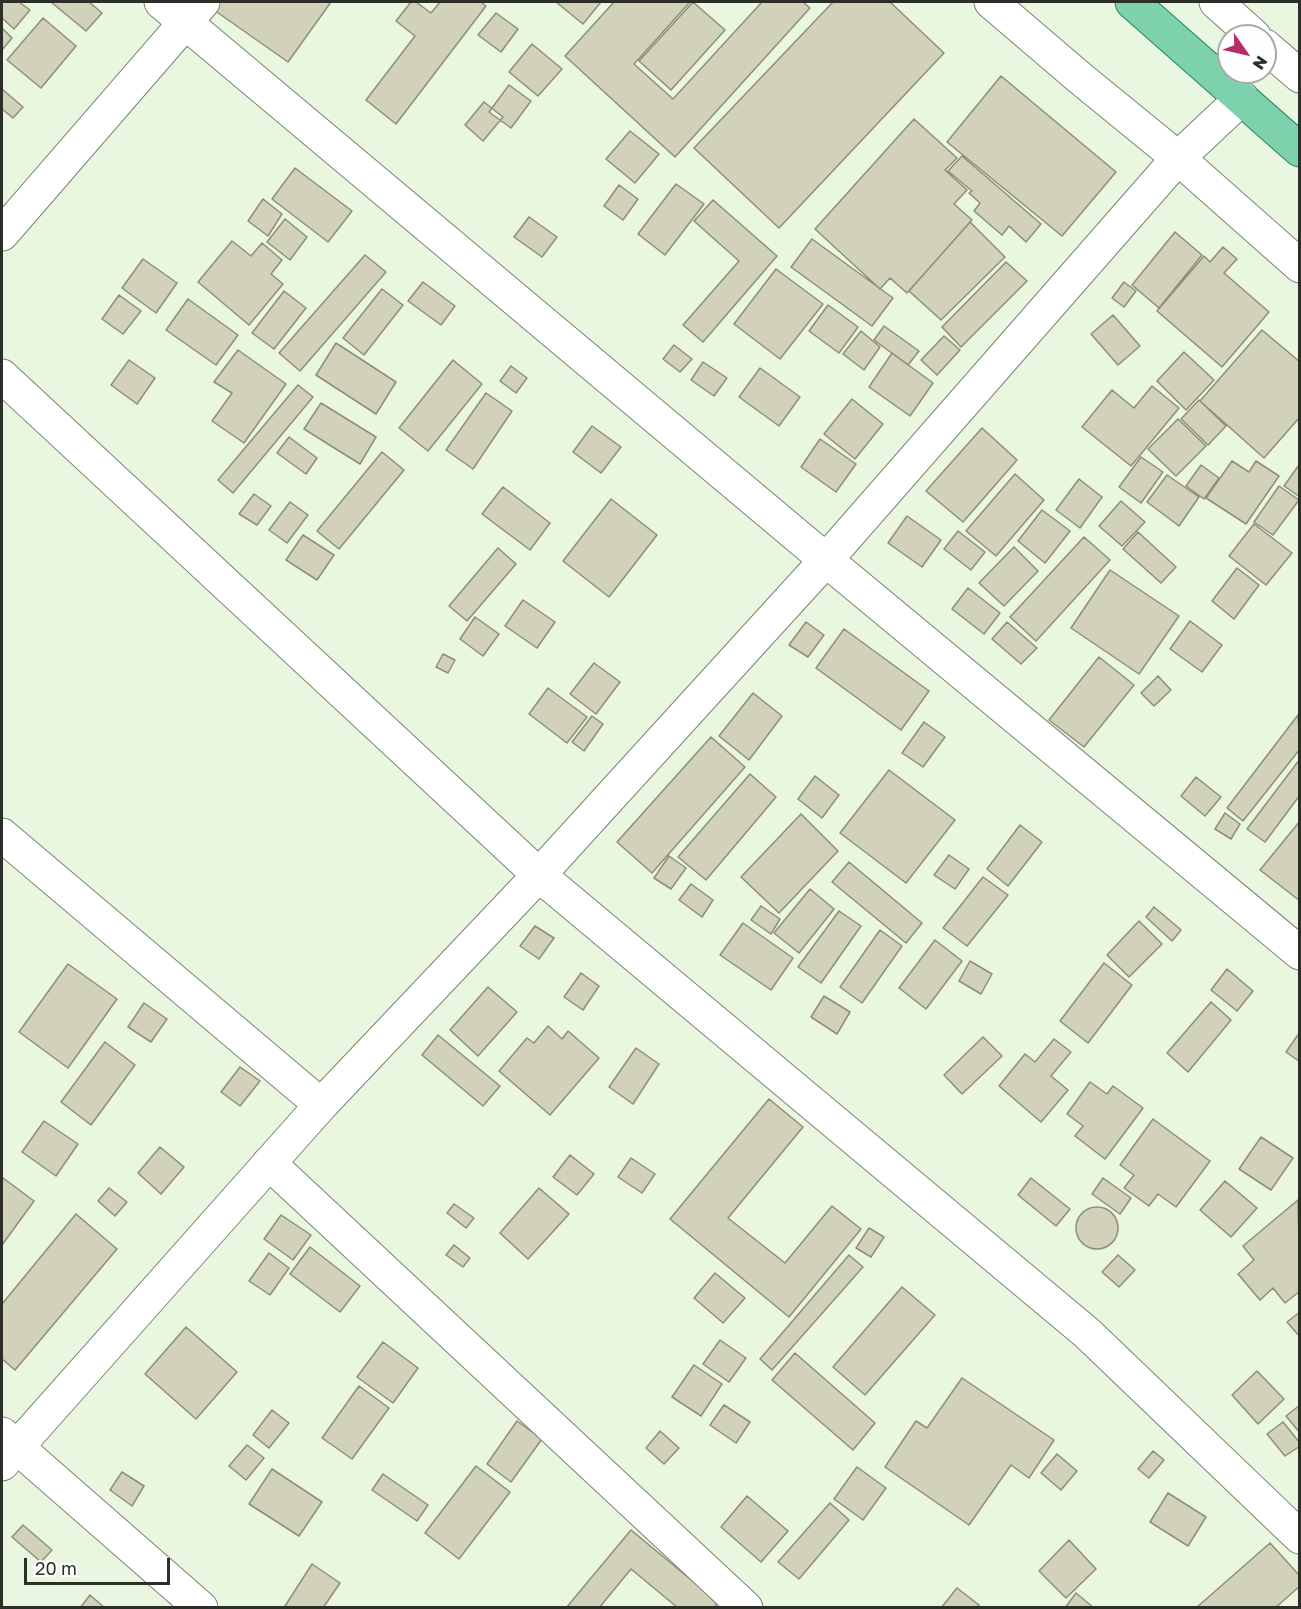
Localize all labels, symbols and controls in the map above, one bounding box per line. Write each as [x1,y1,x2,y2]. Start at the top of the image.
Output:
north arrow [1217,24,1277,84]
text: N [1249,52,1272,74]
scale bar [27,1546,172,1584]
text: 20 m [35,1557,77,1579]

